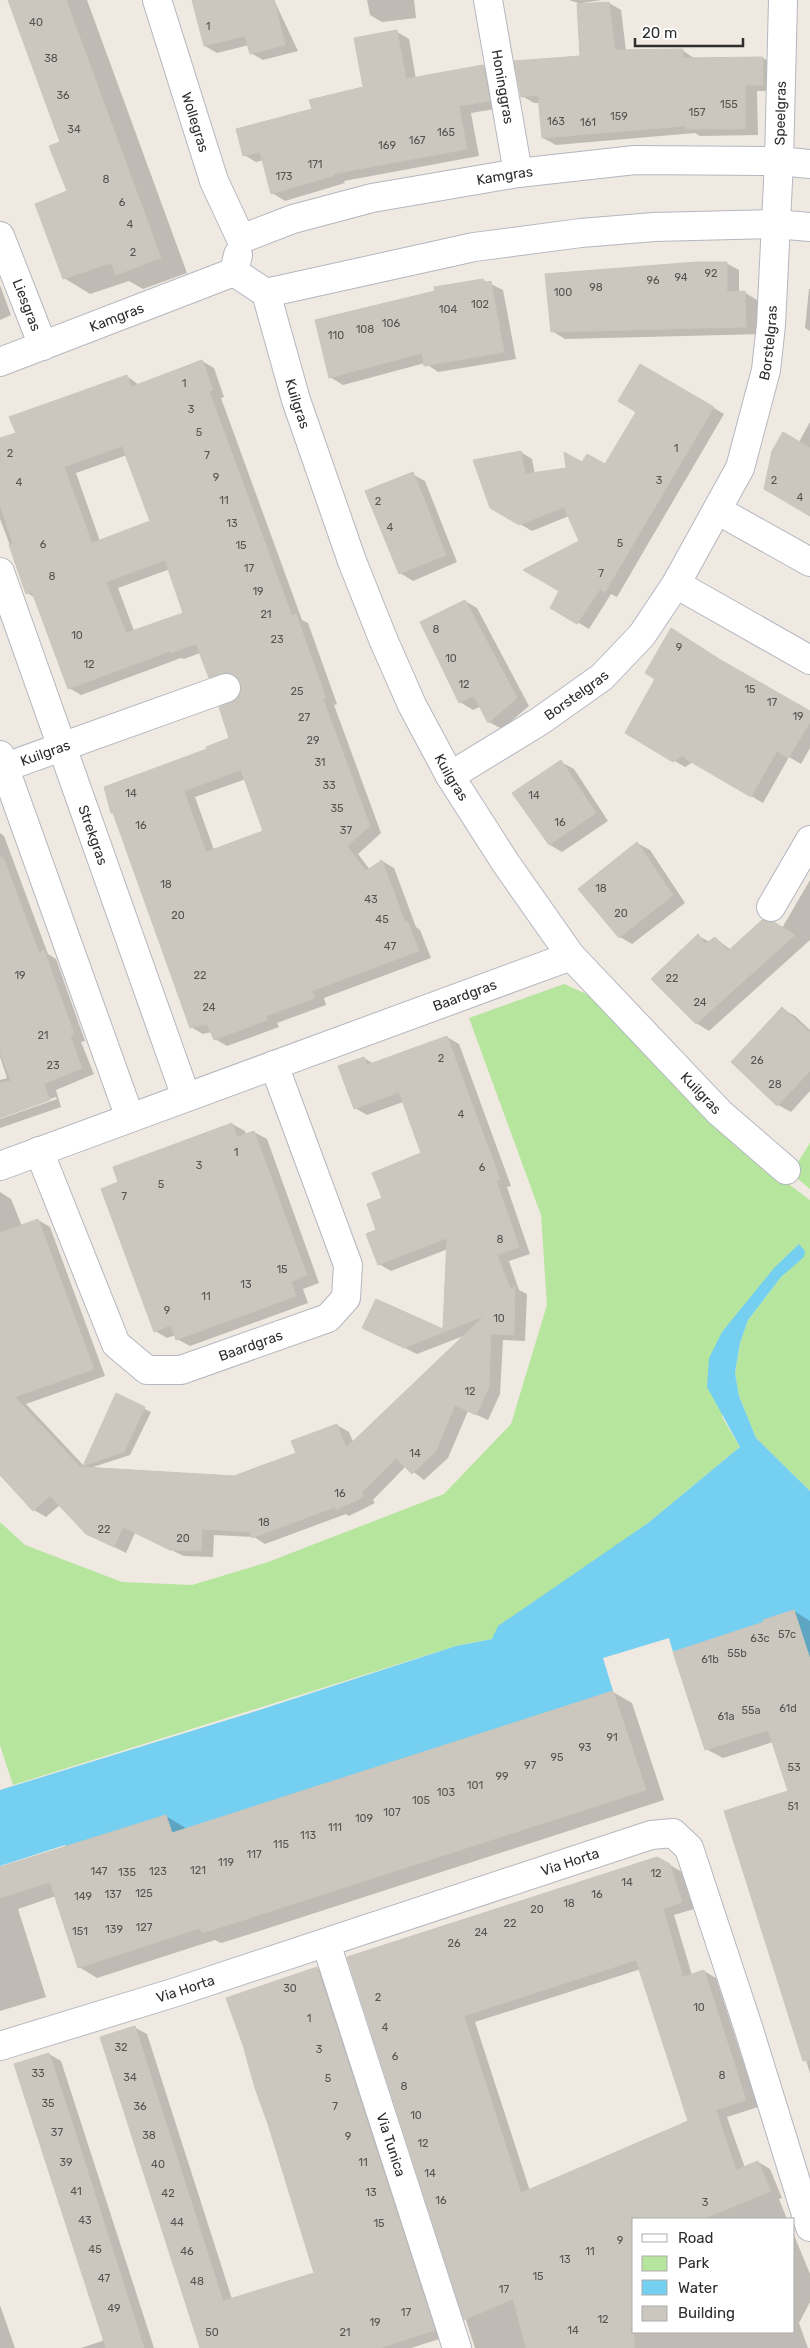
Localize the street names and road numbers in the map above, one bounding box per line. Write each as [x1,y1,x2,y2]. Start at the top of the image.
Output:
street label: Honinggras [488,48,517,125]
street label: Speelgras [771,81,790,146]
street label: Wollegras [178,90,212,154]
street label: Kamgras [475,163,534,189]
street label: Liesgras [9,277,44,334]
street label: Kamgras [87,299,146,336]
street label: Borstelgras [756,305,781,382]
street label: Kuilgras [281,377,313,431]
street label: Borstelgras [541,667,613,724]
street label: Kuilgras [18,737,73,770]
street label: Kuilgras [431,751,472,804]
street label: Strekgras [74,803,111,867]
street label: Baardgras [430,976,499,1015]
street label: Kuilgras [677,1069,725,1118]
street label: Baardgras [216,1327,285,1365]
street label: Via Horta [539,1845,601,1880]
street label: Via Horta [154,1972,217,2007]
street label: Via Tunica [373,2111,409,2179]

